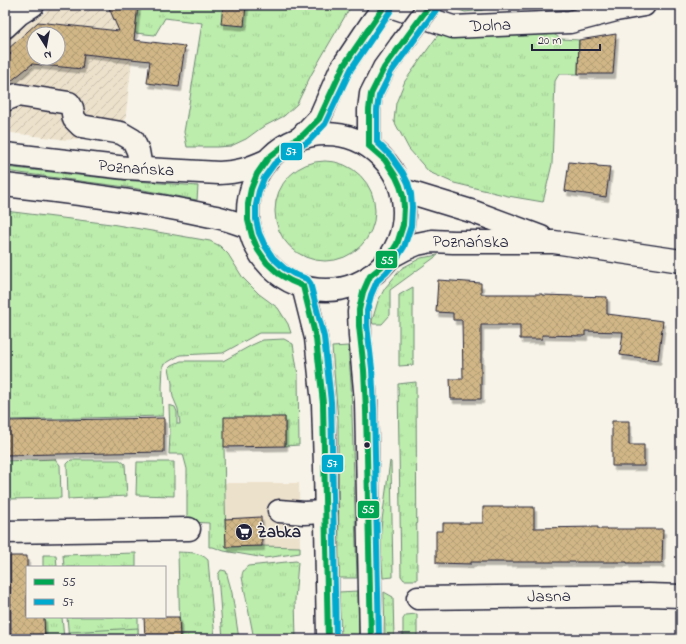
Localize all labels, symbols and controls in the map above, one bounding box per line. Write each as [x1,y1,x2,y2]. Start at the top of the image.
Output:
street label: Dolna [468,12,512,39]
north arrow [26,26,66,66]
scale bar [532,26,600,52]
text: 20 m [538,32,561,50]
text: N [43,46,53,63]
line badge: 57 [280,142,303,161]
text: 57 [286,144,297,160]
street label: Poznańska [97,152,175,183]
street label: Poznańska [432,229,509,255]
line badge: 55 [375,250,398,269]
text: 55 [381,253,394,269]
unlabelled marker [362,440,372,450]
line badge: 57 [321,454,344,473]
text: 57 [327,456,338,472]
line badge: 55 [357,500,380,519]
text: 55 [362,502,375,518]
place label: Żabka [257,520,301,545]
supermarket icon: Żabka [234,522,254,542]
legend [26,566,166,618]
text: 55 [62,574,76,592]
street label: Jasna [527,584,571,609]
text: 57 [62,594,74,612]

